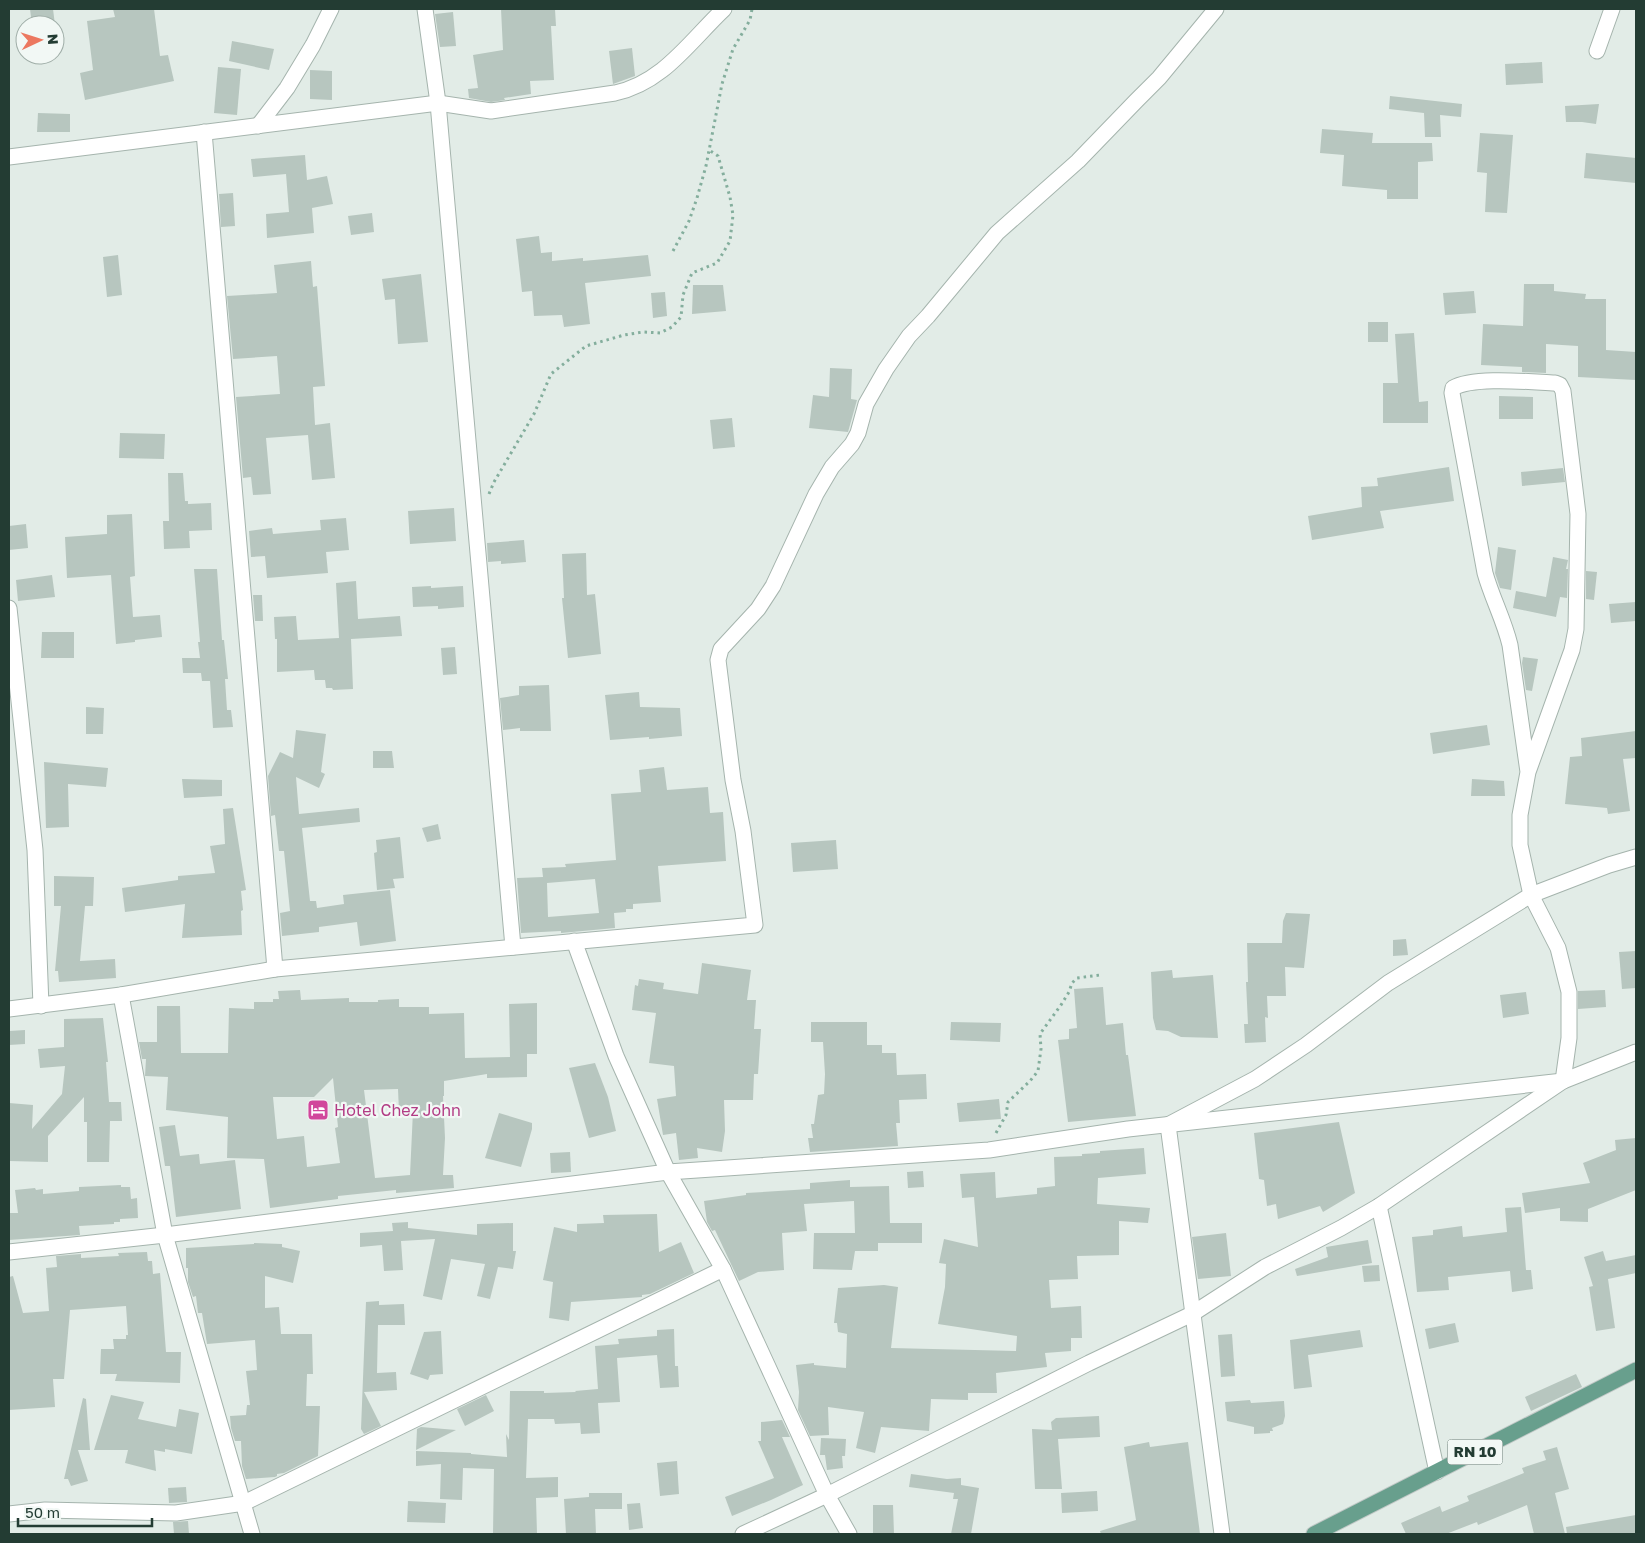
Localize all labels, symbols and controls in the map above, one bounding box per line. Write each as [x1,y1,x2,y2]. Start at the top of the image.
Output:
north arrow [15,15,65,65]
text: N [45,33,62,45]
hotel icon: Hotel Chez John [306,1098,330,1122]
place label: Hotel Chez John [334,1100,461,1120]
road number: RN 10 [1448,1440,1502,1464]
scale bar [18,1496,151,1528]
text: 50 m [25,1503,60,1521]

